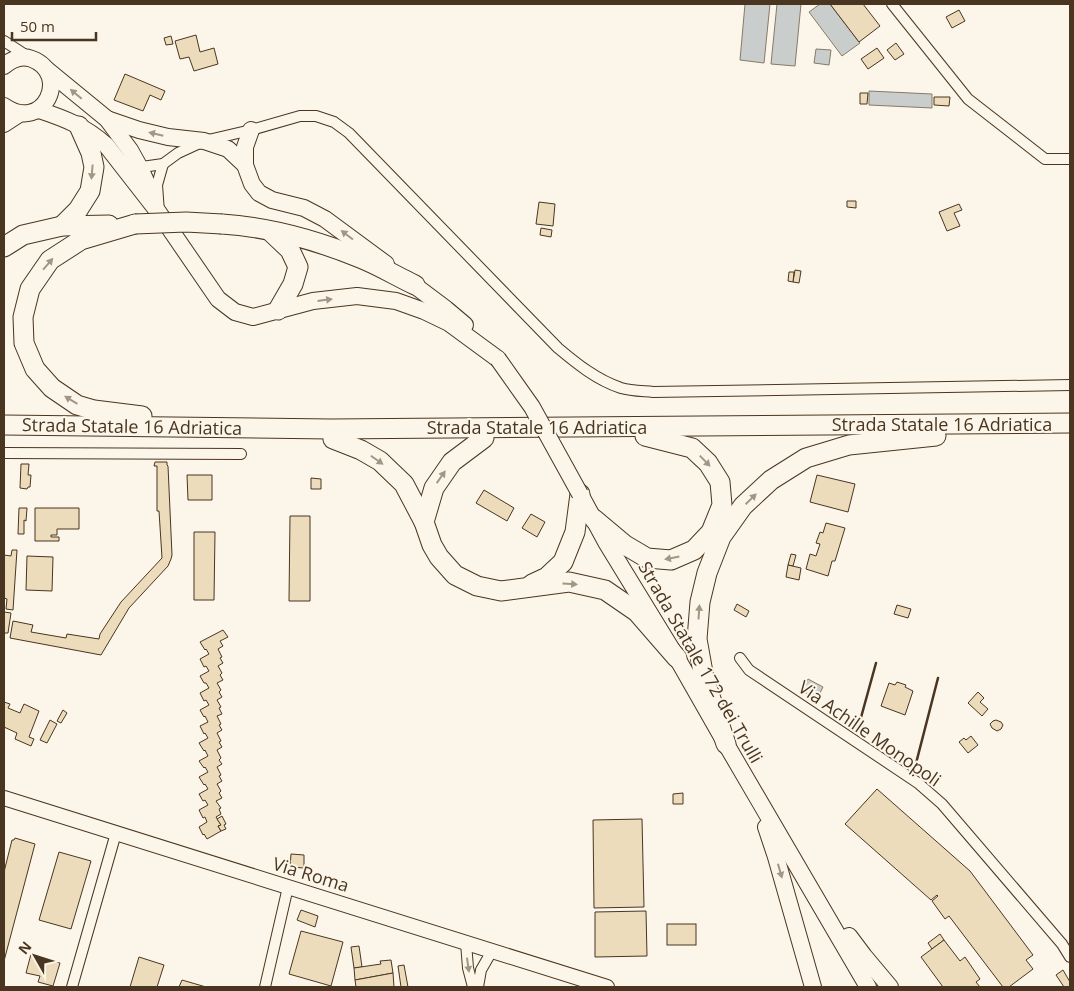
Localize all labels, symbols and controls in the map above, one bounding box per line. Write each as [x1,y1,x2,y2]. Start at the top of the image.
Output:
scale bar [12,10,96,42]
text: 50 m [20,16,55,36]
one-way arrow [71,88,83,100]
one-way arrow [148,130,163,138]
one-way arrow [88,164,96,180]
one-way arrow [341,230,354,241]
one-way arrow [42,259,54,271]
one-way arrow [318,296,334,304]
one-way arrow [65,396,78,405]
street label: Strada Statale 16 Adriatica [22,412,242,440]
street label: Strada Statale 16 Adriatica [832,412,1052,436]
street label: Strada Statale 16 Adriatica [427,415,647,439]
one-way arrow [370,455,384,465]
one-way arrow [699,455,711,467]
one-way arrow [436,470,446,484]
one-way arrow [745,493,757,505]
one-way arrow [664,554,680,562]
street label: Strada Statale 172 dei Trulli [633,557,769,767]
one-way arrow [562,580,578,588]
one-way arrow [696,604,704,620]
street label: Via Achille Monopoli [794,675,946,791]
street label: Via Roma [270,851,352,897]
one-way arrow [777,863,785,878]
north arrow [10,931,60,981]
text: N [14,937,35,958]
one-way arrow [464,958,472,974]

